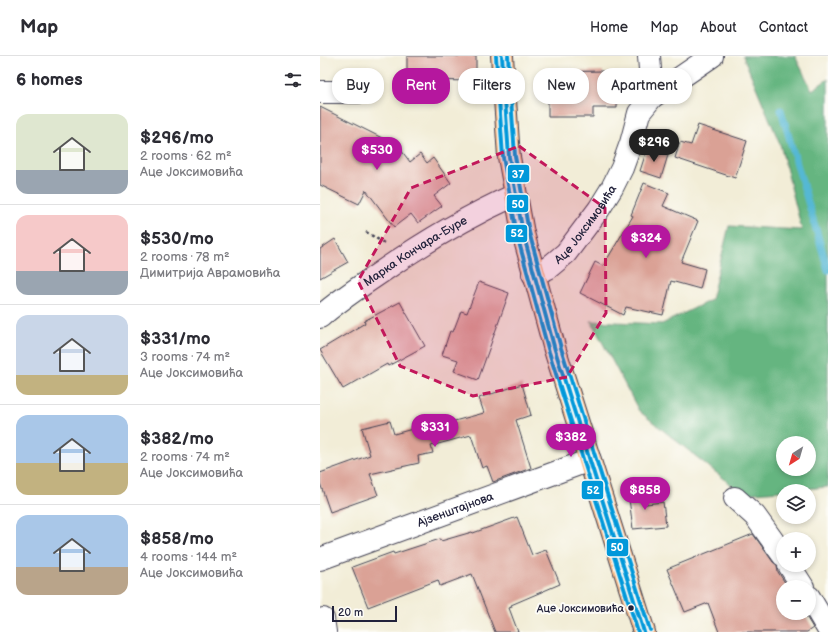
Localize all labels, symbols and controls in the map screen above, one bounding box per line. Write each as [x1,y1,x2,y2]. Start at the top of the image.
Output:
text: Map [20,16,58,39]
text: Home [590,19,628,36]
text: Map [650,19,678,36]
text: About [700,19,737,36]
text: Contact [759,19,808,36]
chip: Buy [332,68,384,104]
chip: Rent [392,68,450,104]
chip: Filters [458,68,525,104]
chip: New [533,68,589,104]
chip: Apartment [597,68,692,104]
icon: filters [282,69,304,91]
text: 6 homes [16,70,83,90]
text: $296/mo [140,128,214,148]
pin: $296 [630,129,678,163]
icon: home [48,130,96,178]
text: $296 [638,134,670,150]
pin: $530 [353,137,401,171]
text: $530 [361,142,393,158]
text: 2 rooms · 62 m² [140,148,232,164]
text: Аце Јоксимовића [140,164,243,180]
line badge: 37 [507,164,530,183]
text: 37 [512,168,524,181]
street label: Аце Јоксимовића [550,182,620,268]
line badge: 50 [506,194,529,213]
text: 50 [511,198,525,211]
street label: Марка Кончара-Буре [361,212,470,290]
line badge: 52 [505,224,528,243]
pin: $324 [622,225,670,259]
text: 52 [511,227,524,240]
text: $530/mo [140,229,214,249]
text: $324 [630,230,662,246]
icon: home [48,231,96,279]
text: 2 rooms · 78 m² [140,249,230,265]
text: Димитрија Аврамовића [140,265,280,281]
text: $331/mo [140,329,210,349]
icon: home [48,331,96,379]
text: 3 rooms · 74 m² [140,349,230,365]
text: Аце Јоксимовића [140,365,243,381]
pin: $331 [411,414,459,448]
text: $331 [420,419,450,435]
pin: $382 [547,424,595,458]
text: $382/mo [140,429,214,449]
text: $382 [555,429,587,445]
icon: home [48,431,96,479]
north arrow [776,436,816,476]
map controls [776,436,816,620]
text: 2 rooms · 74 m² [140,449,230,465]
text: Аце Јоксимовића [140,465,243,481]
pin: $858 [621,477,669,511]
line badge: 52 [581,480,604,500]
text: $858 [629,482,661,498]
text: 52 [587,484,600,497]
button: layers [776,484,816,524]
street label: Ајзенштајнова [414,489,495,531]
text: $858/mo [140,529,214,549]
icon: home [48,531,96,579]
button: + [776,532,816,572]
line badge: 50 [606,538,629,557]
text: 50 [610,541,624,554]
text: 4 rooms · 144 m² [140,549,237,565]
text: Аце Јоксимовића [140,565,243,581]
button: − [776,580,816,620]
place label: Аце Јоксимовића [536,602,624,615]
marker: Аце Јоксимовића [626,603,636,613]
scale bar [332,604,397,623]
text: 20 m [338,606,363,619]

